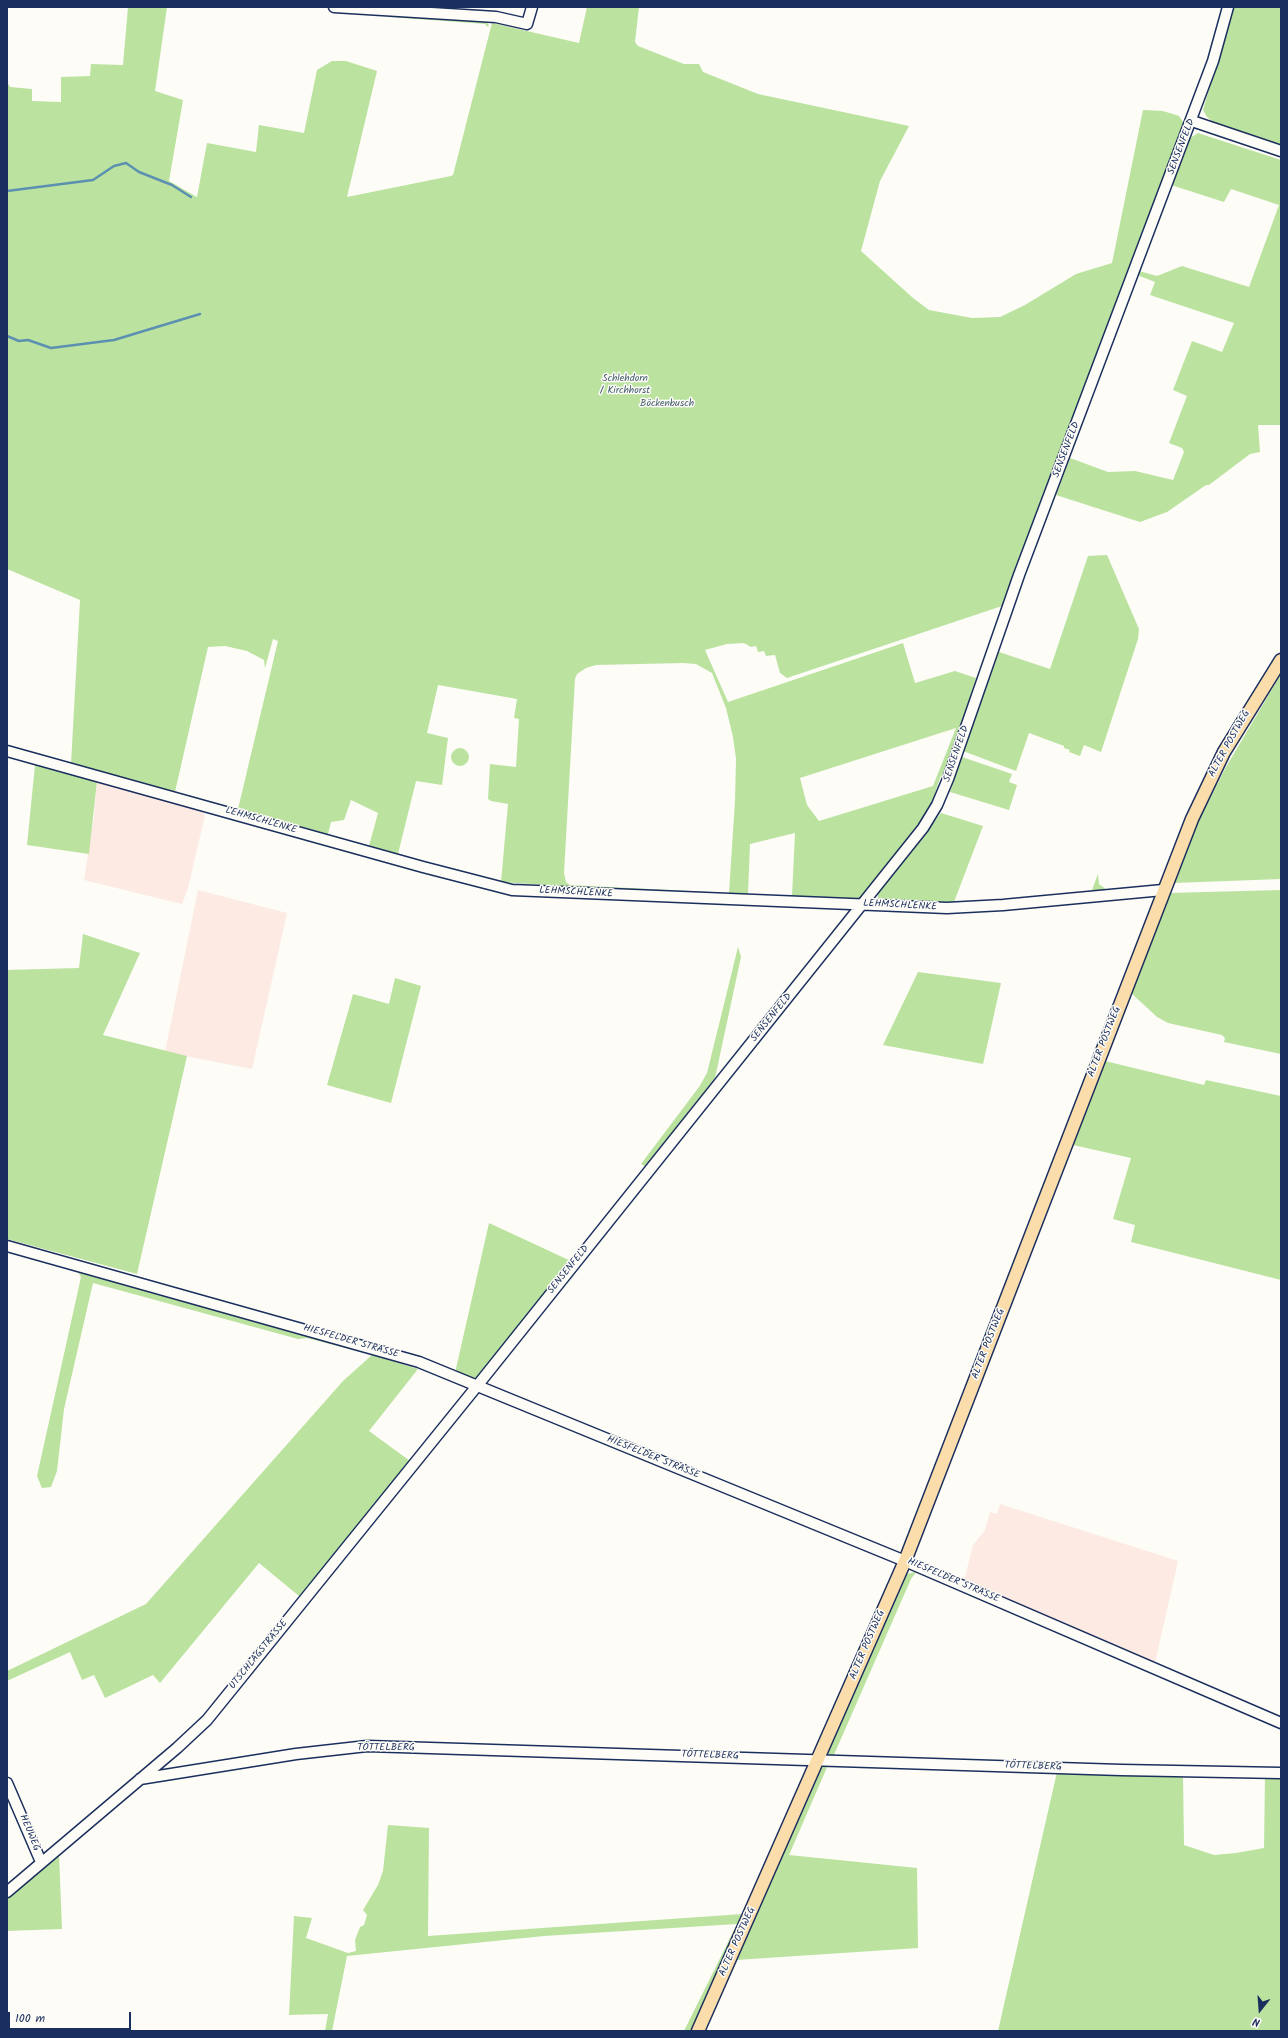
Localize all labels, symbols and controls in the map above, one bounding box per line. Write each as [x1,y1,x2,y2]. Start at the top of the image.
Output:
street label: SENSENFELD [1166,117,1198,177]
park label: Schlehdorn / Kirchhorst [600,373,650,396]
park label: Böckenbusch [640,398,694,410]
street label: SENSENFELD [1051,420,1083,480]
street label: ALTER POSTWEG [1207,708,1253,780]
street label: SENSENFELD [942,724,972,784]
street label: LEHMSCHLENKE [224,805,298,837]
street label: LEHMSCHLENKE [539,885,613,901]
street label: LEHMSCHLENKE [863,898,937,914]
street label: SENSENFELD [749,991,795,1045]
street label: ALTER POSTWEG [1086,1005,1124,1079]
street label: SENSENFELD [546,1243,592,1297]
street label: ALTER POSTWEG [970,1307,1008,1381]
street label: HIESFELDER STRASSE [302,1323,400,1361]
street label: HIESFELDER STRASSE [605,1434,701,1482]
street label: HIESFELDER STRASSE [905,1556,1001,1606]
street label: ALTER POSTWEG [848,1608,888,1682]
street label: UTSCHLAGSTRASSE [227,1618,291,1692]
street label: TÖTTELBERG [357,1742,415,1754]
street label: TÖTTELBERG [681,1749,739,1763]
street label: TÖTTELBERG [1004,1760,1062,1774]
street label: HEUWEG [16,1813,42,1853]
street label: ALTER POSTWEG [717,1905,759,1979]
north arrow [1240,1990,1280,2030]
scale bar [10,2004,133,2030]
text: 100 m [15,2009,45,2028]
text: N [1251,2012,1262,2031]

